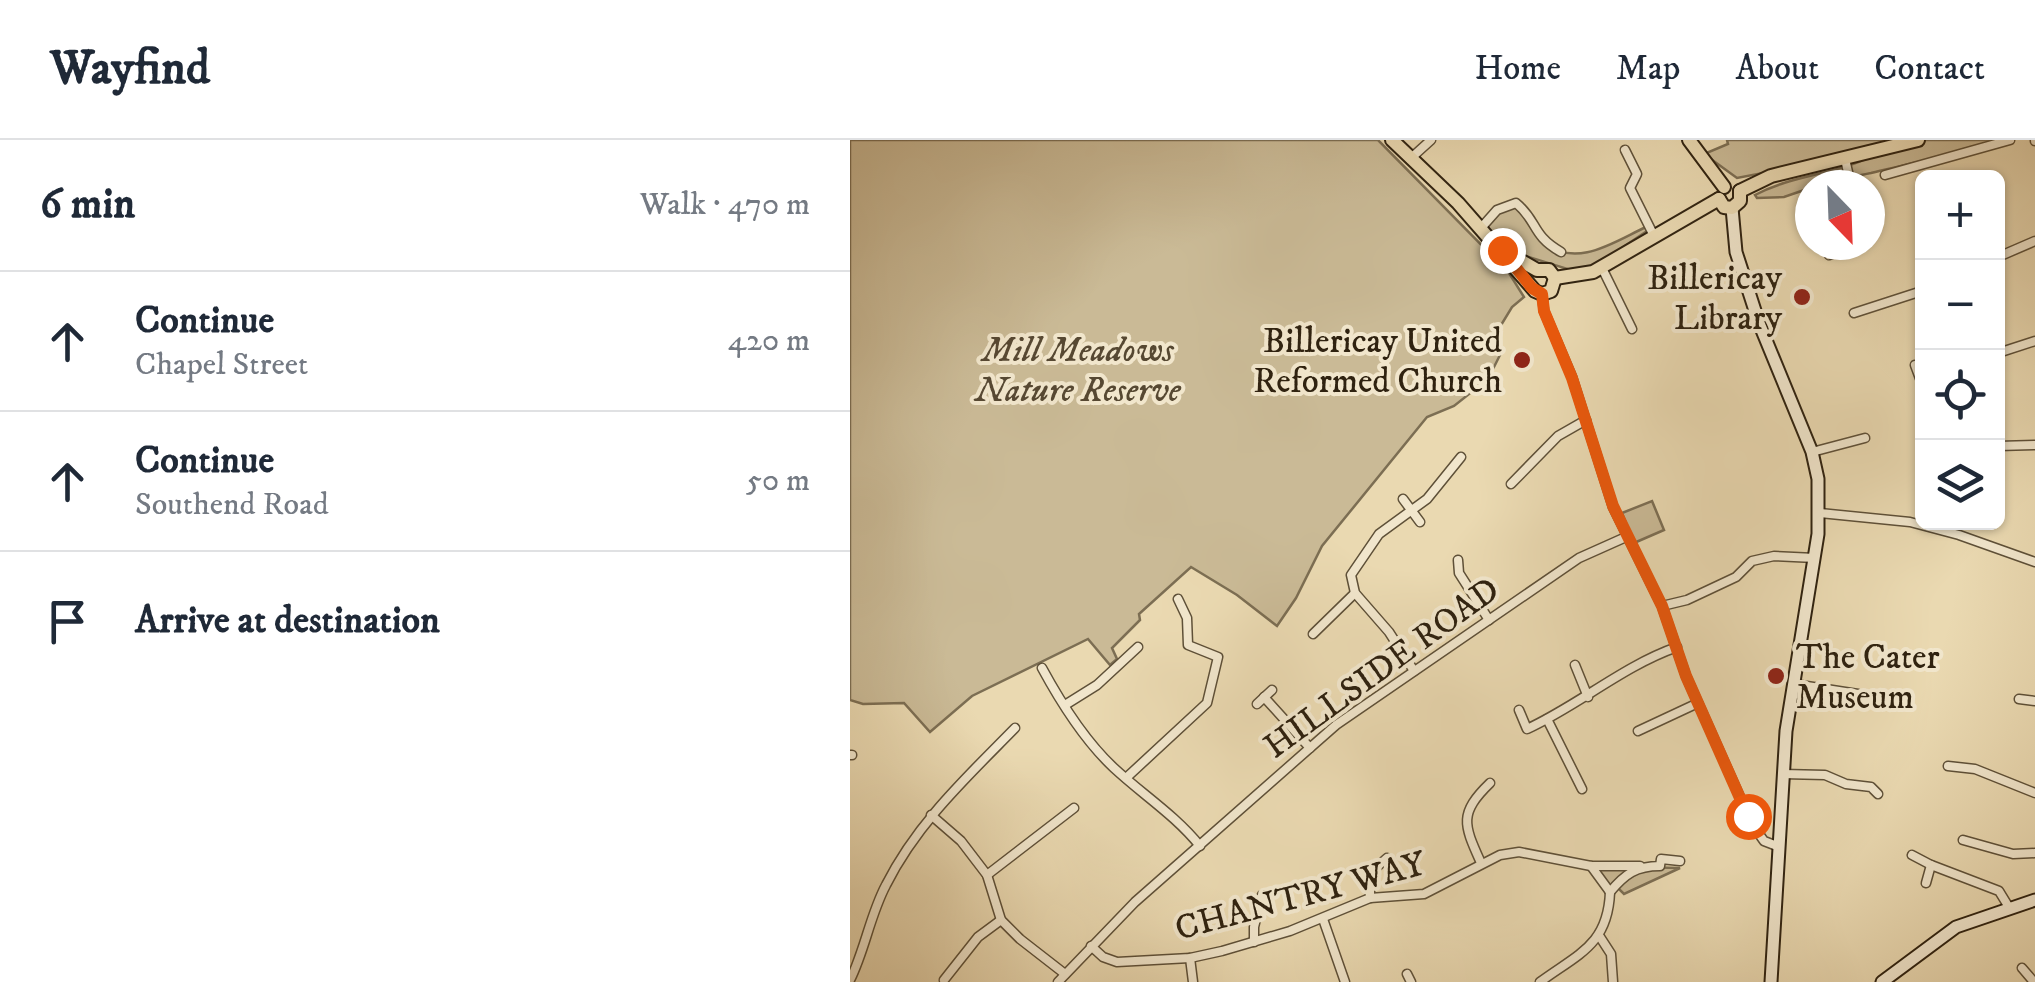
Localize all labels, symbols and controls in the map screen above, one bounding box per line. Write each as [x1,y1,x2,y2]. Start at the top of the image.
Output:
text: Wayfind [50,39,210,99]
text: Home [1474,47,1561,91]
text: Map [1616,47,1680,91]
text: About [1735,47,1819,91]
text: Contact [1874,47,1985,91]
north arrow [1795,170,1885,260]
map controls [1915,170,2005,530]
button: + [1915,170,2005,260]
text: 6 min [40,179,135,231]
text: Walk · 470 m [640,185,810,225]
route end [1480,228,1526,274]
place label: Billericay Library [1647,257,1782,341]
button: − [1915,260,2005,350]
marker: Billericay Library [1791,286,1813,308]
text: Continue [135,297,274,345]
icon: ahead [40,314,95,369]
place label: Billericay United Reformed Church [1253,320,1503,404]
text: 420 m [728,321,810,361]
park label: Mill Meadows Nature Reserve [973,329,1182,413]
text: Chapel Street [135,345,308,385]
marker: Billericay United Reformed Church [1511,349,1533,371]
button: locate [1915,350,2005,440]
text: Continue [135,437,274,485]
button: layers [1915,440,2005,530]
icon: ahead [40,454,95,509]
text: 50 m [746,461,810,501]
text: Southend Road [135,485,329,525]
street label: HILLSIDE ROAD [1256,568,1509,769]
icon: arrive [40,594,95,649]
text: Arrive at destination [135,597,440,645]
place label: The Cater Museum [1796,636,1940,720]
marker: The Cater Museum [1765,665,1787,687]
route start [1726,794,1772,840]
street label: CHANTRY WAY [1171,842,1431,951]

